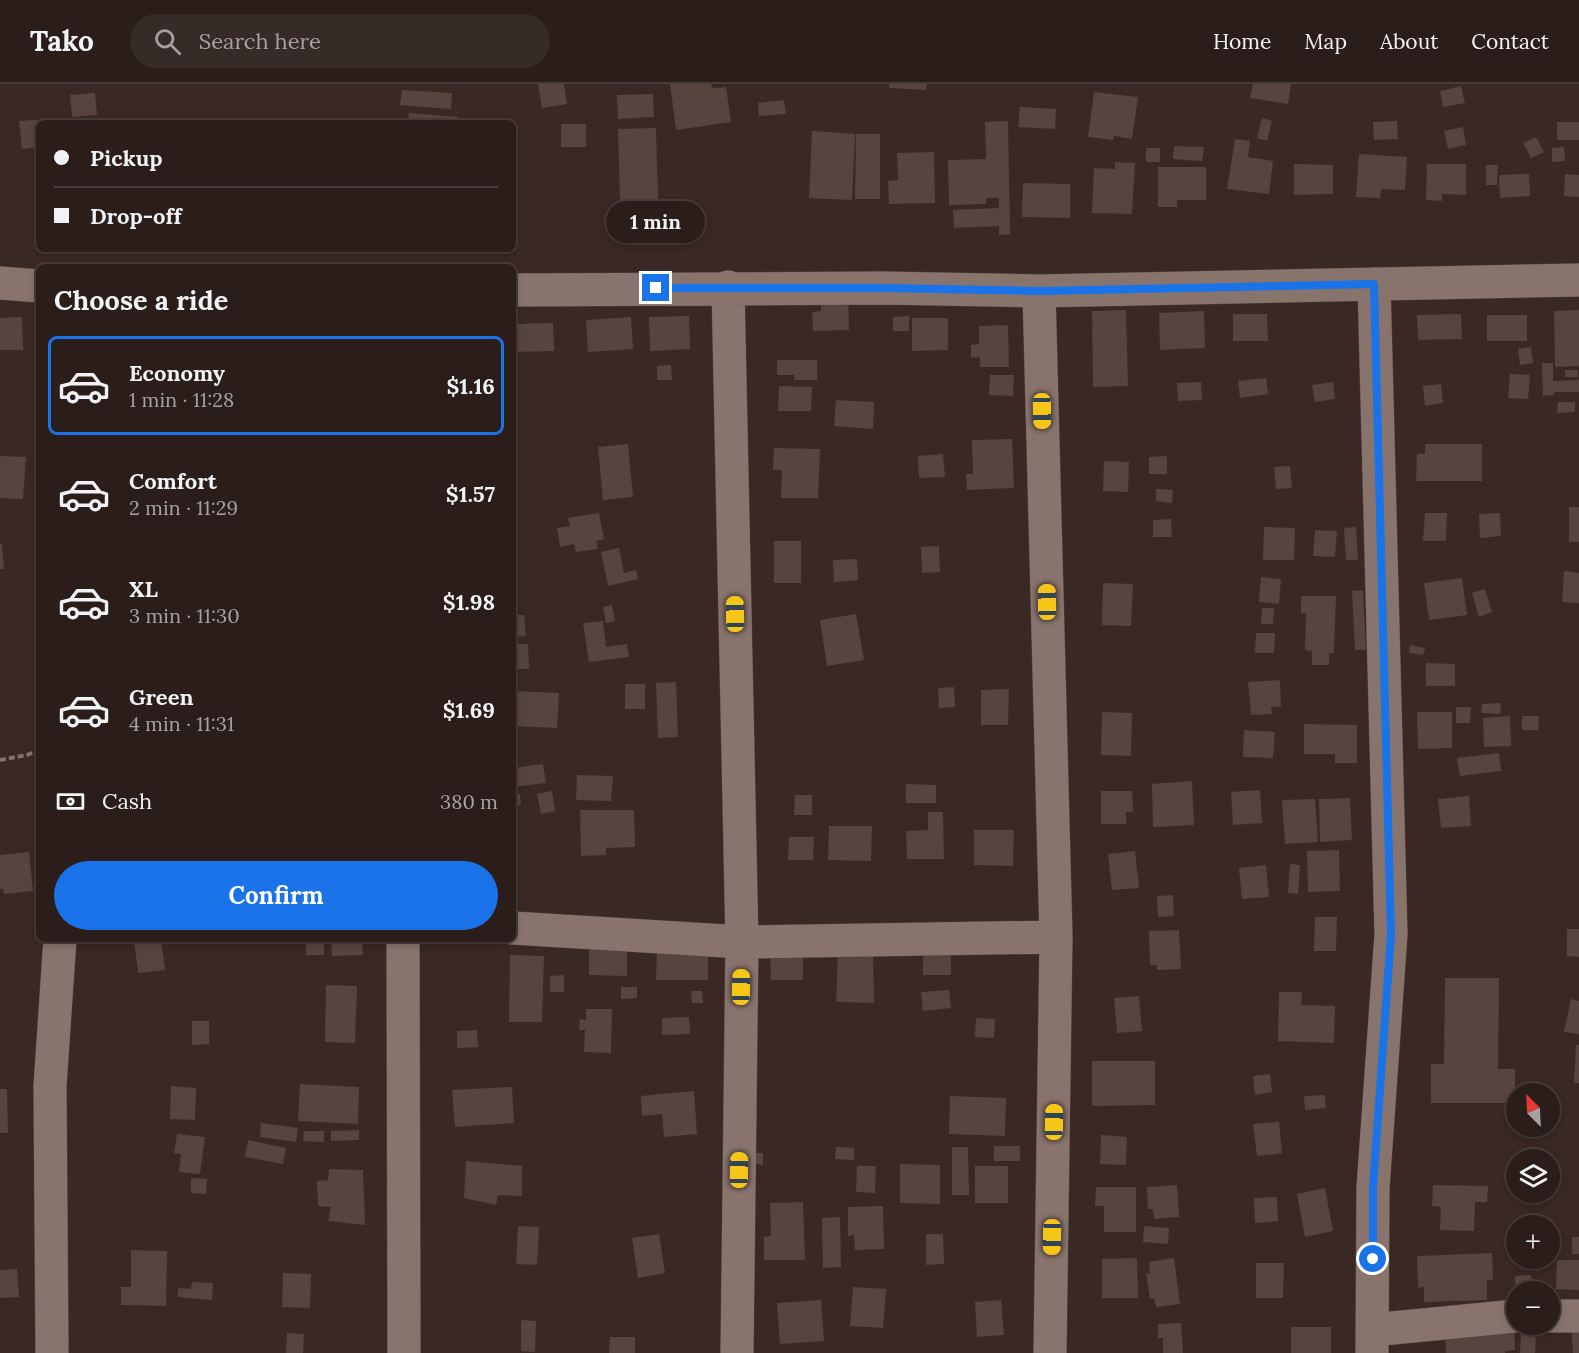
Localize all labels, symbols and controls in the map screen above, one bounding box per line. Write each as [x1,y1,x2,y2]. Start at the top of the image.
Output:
search box [130,14,550,68]
text: Tako [30,23,94,59]
icon: search [151,25,184,58]
text: Search here [199,27,321,55]
text: Home [1213,28,1271,55]
text: Map [1304,28,1347,55]
text: About [1380,28,1438,55]
text: Contact [1471,28,1549,55]
text: Pickup [90,144,163,172]
callout: 1 min [606,201,706,243]
text: Drop-off [90,202,182,230]
text: 1 min [630,209,681,234]
route end [642,274,669,301]
text: Choose a ride [54,283,228,317]
icon: car [57,359,111,413]
text: Economy [129,359,225,387]
text: $1.16 [446,372,495,400]
text: 1 min · 11:28 [129,387,234,412]
car [1033,393,1051,429]
icon: car [57,467,111,521]
text: Comfort [129,467,217,495]
text: $1.57 [446,480,495,508]
text: 2 min · 11:29 [129,495,238,520]
icon: car [57,575,111,629]
text: XL [129,575,158,603]
car [1038,584,1056,620]
text: $1.98 [443,588,495,616]
car [726,596,744,632]
text: 3 min · 11:30 [129,603,240,628]
icon: car [57,683,111,737]
text: Green [129,683,194,711]
text: $1.69 [443,696,495,724]
text: 4 min · 11:31 [129,711,234,736]
icon: cash [54,785,87,818]
text: Cash [102,787,152,815]
text: 380 m [440,789,498,814]
button: Confirm [54,861,498,930]
car [732,969,750,1005]
north arrow [1506,1083,1560,1137]
map controls [1506,1083,1560,1335]
car [1045,1104,1063,1140]
button: layers [1506,1149,1560,1203]
car [730,1152,748,1188]
button: + [1506,1215,1560,1269]
car [1043,1219,1061,1255]
route start [1359,1245,1386,1272]
button: − [1506,1281,1560,1335]

